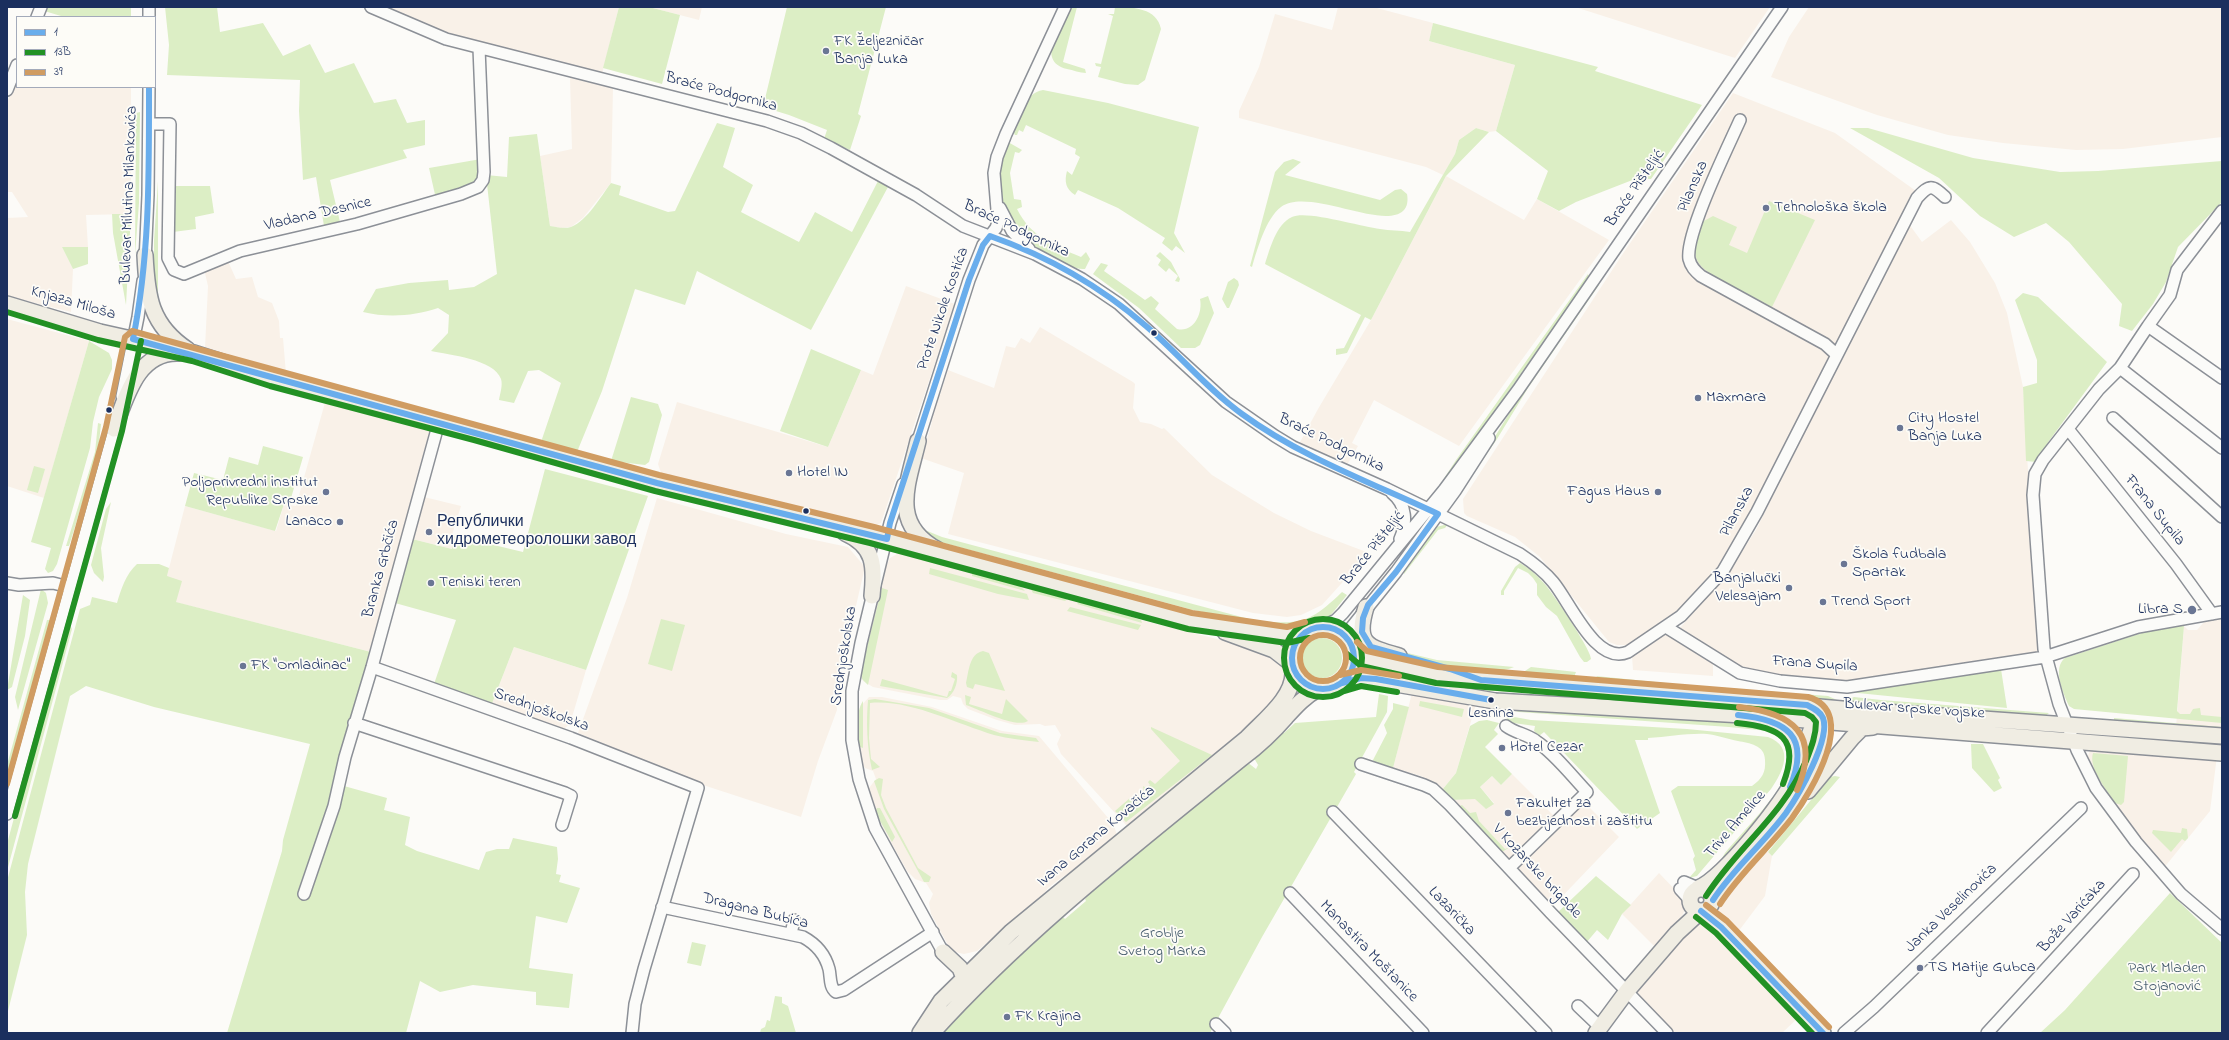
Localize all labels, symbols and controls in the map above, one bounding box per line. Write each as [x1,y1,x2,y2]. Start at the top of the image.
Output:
legend [16,16,156,88]
text: 1 [54,23,58,41]
place label: FK Željezničar Banja Luka [834,32,924,70]
text: 13B [54,43,71,61]
marker: FK Željezničar Banja Luka [821,46,831,56]
text: 39 [54,63,63,81]
street label: Braće Podgornika [663,69,779,117]
street label: Bulevar Milutina Milankovića [117,105,143,285]
street label: Braće Pišteljić [1602,146,1670,232]
street label: Pilanska [1675,158,1713,216]
street label: Vladana Desnice [263,193,373,237]
street label: Braće Podgornika [960,197,1072,263]
place label: Tehnološka škola [1774,198,1887,218]
marker: Tehnološka škola [1761,203,1771,213]
street label: Prote Nikole Kostića [914,245,974,373]
street label: Knjaza Miloša [28,283,118,325]
unlabelled marker [1149,328,1159,338]
place label: Maxmara [1706,388,1766,408]
marker: Maxmara [1693,393,1703,403]
unlabelled marker [104,405,114,415]
place label: City Hostel Banja Luka [1908,409,1982,447]
street label: Braće Podgornika [1275,410,1387,478]
marker: City Hostel Banja Luka [1895,423,1905,433]
place label: Hotel IN [797,463,848,483]
marker: Hotel IN [784,468,794,478]
street label: Frana Supila [2120,472,2188,550]
place label: Poljoprivredni institut Republike Srpske [182,473,318,511]
place label: Fagus Haus [1567,482,1650,502]
street label: Pilanska [1717,484,1759,540]
marker: Poljoprivredni institut Republike Srpske [321,487,331,497]
marker: Fagus Haus [1653,487,1663,497]
unlabelled marker [801,506,811,516]
street label: Braće Pišteljić [1338,508,1410,590]
place label: Lanaco [285,512,332,532]
place label: Републички хидрометеоролошки завод [437,513,636,551]
marker: Lanaco [335,517,345,527]
street label: Branka Grbčića [360,518,404,620]
marker: Републички хидрометеоролошки завод [424,527,434,537]
place label: Škola fudbala Spartak [1852,545,1946,583]
marker: Škola fudbala Spartak [1839,559,1849,569]
place label: Banjalučki Velesajam [1713,569,1781,607]
place label: Teniski teren [439,573,521,593]
marker: Teniski teren [426,578,436,588]
marker: Banjalučki Velesajam [1784,583,1794,593]
place label: Trend Sport [1831,592,1911,612]
marker: Trend Sport [1818,597,1828,607]
place label: Libra S [2138,600,2183,620]
marker: Libra S [2186,604,2198,616]
street label: Srednjoškolska [828,605,862,707]
street label: Frana Supila [1772,652,1858,678]
place label: FK "Omladinac" [251,656,350,676]
marker: FK "Omladinac" [238,661,248,671]
street label: Srednjoškolska [491,685,591,737]
marker: Lesnina [1486,695,1496,705]
street label: Bulevar srpske vojske [1843,695,1985,725]
place label: Lesnina [1468,706,1514,724]
place label: Hotel Cezar [1510,738,1583,758]
marker: Hotel Cezar [1497,743,1507,753]
street label: Ivana Gorana Kovačića [1034,782,1160,892]
street label: Trive Amelice [1701,787,1771,863]
place label: Fakultet za bezbjednost i zaštitu [1516,794,1653,832]
marker: Fakultet za bezbjednost i zaštitu [1503,808,1513,818]
street label: V Kozarske brigade [1487,821,1585,923]
street label: Janka Veselinovića [1902,860,2002,958]
street label: Bože Varićaka [2035,876,2111,958]
street label: Lazarička [1423,884,1479,940]
street label: Dragana Bubića [700,890,810,934]
street label: Manastira Moštanice [1315,897,1421,1007]
park label: Groblje Svetog Marka [1118,924,1206,962]
place label: TS Matije Gubca [1928,958,2036,978]
park label: Park Mladen Stojanović [2128,959,2206,997]
marker: TS Matije Gubca [1915,963,1925,973]
place label: FK Krajina [1015,1007,1081,1027]
marker: FK Krajina [1002,1012,1012,1022]

